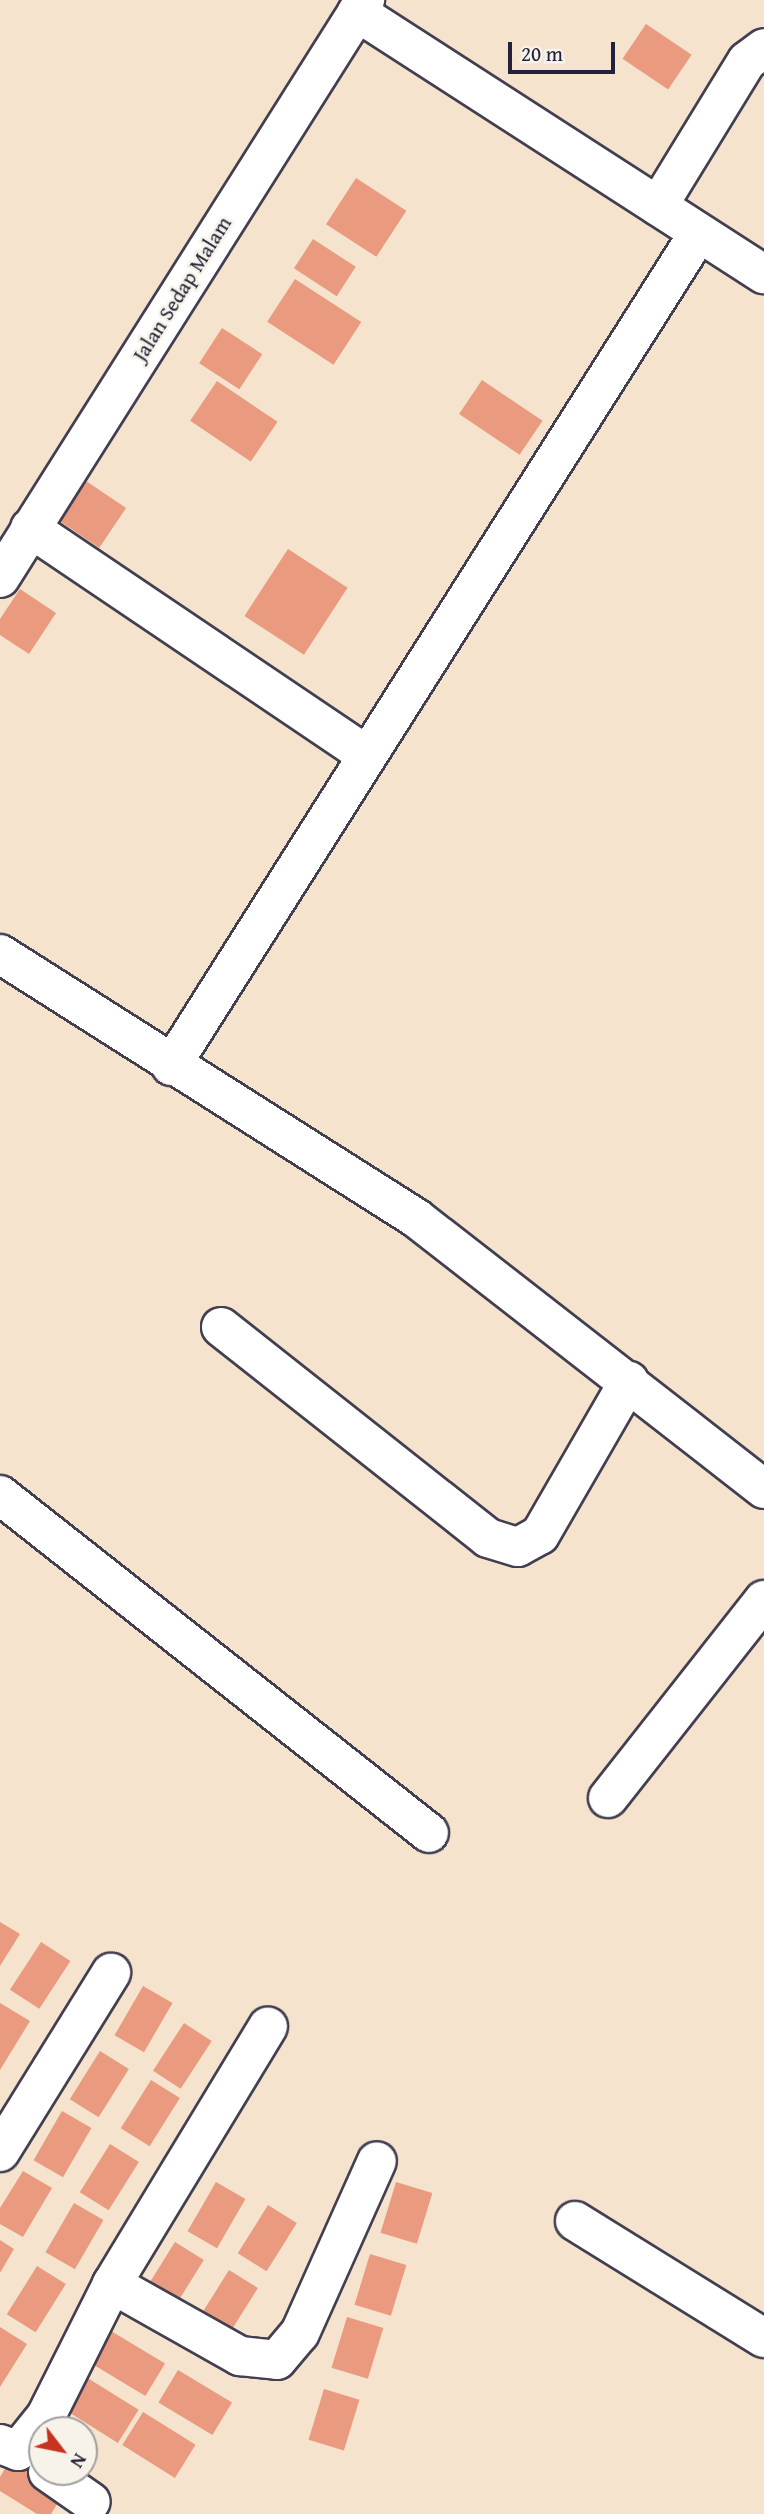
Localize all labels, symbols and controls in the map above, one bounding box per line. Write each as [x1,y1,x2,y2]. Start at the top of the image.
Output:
scale bar [512,28,619,72]
text: 20 m [521,38,563,69]
street label: Jalan Sedap Malam [127,212,237,366]
north arrow [28,2416,98,2486]
text: N [64,2448,94,2474]

